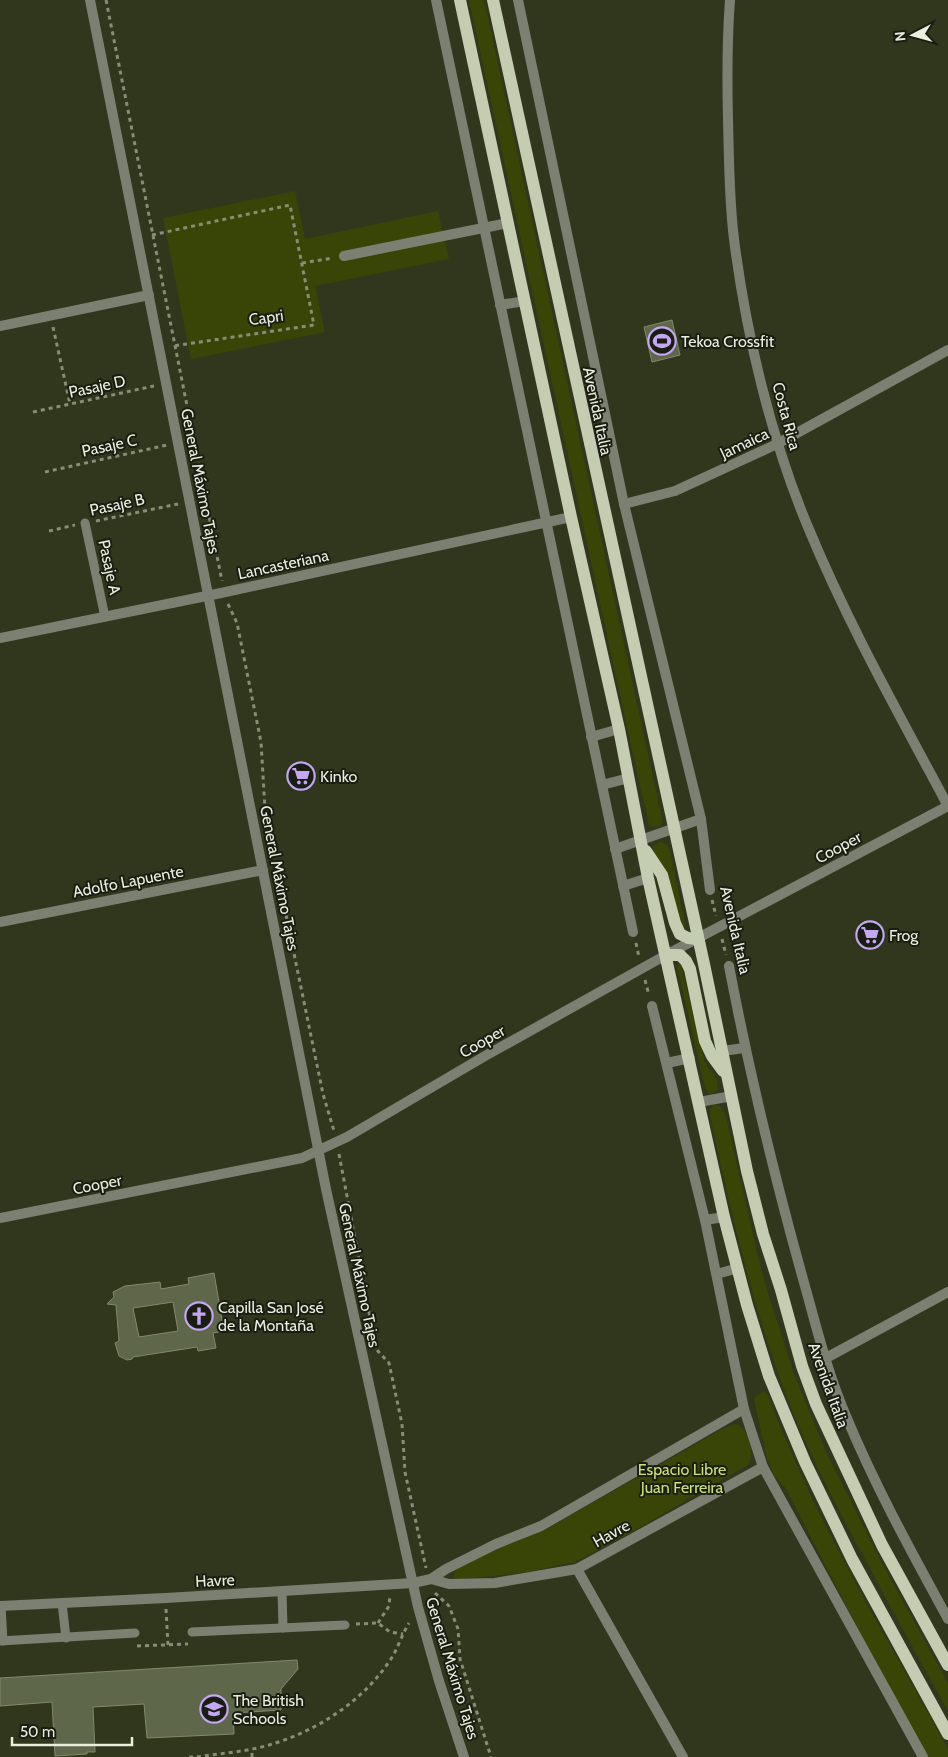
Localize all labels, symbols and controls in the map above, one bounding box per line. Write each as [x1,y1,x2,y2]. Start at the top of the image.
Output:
north arrow [888,10,938,60]
text: N [891,30,910,42]
street label: Capri [247,306,285,329]
sports icon: Tekoa Crossfit [647,326,677,356]
place label: Tekoa Crossfit [681,332,775,351]
street label: Avenida Italia [579,365,616,457]
street label: Pasaje D [67,371,127,402]
street label: Costa Rica [768,380,805,453]
street label: General Máximo Tajes [177,407,224,556]
street label: Jamaica [716,424,772,463]
street label: Pasaje C [80,430,139,461]
street label: Pasaje B [88,489,147,520]
street label: Pasaje A [94,538,125,597]
street label: Lancasteriana [236,546,331,583]
supermarket icon: Kinko [286,761,316,791]
place label: Kinko [320,767,358,786]
street label: General Máximo Tajes [256,804,303,953]
street label: Cooper [812,827,865,867]
street label: Adolfo Lapuente [71,861,185,902]
street label: Avenida Italia [716,884,755,976]
supermarket icon: Frog [855,920,885,950]
place label: Frog [889,926,919,945]
street label: Cooper [456,1020,509,1062]
street label: Cooper [71,1170,124,1199]
street label: General Máximo Tajes [335,1201,384,1350]
place label: Capilla San José de la Montaña [218,1298,324,1335]
church icon: Capilla San José de la Montaña [184,1301,214,1331]
street label: Avenida Italia [804,1340,853,1431]
park label: Espacio Libre Juan Ferreira [638,1460,726,1497]
street label: Havre [589,1516,633,1551]
street label: Havre [195,1570,235,1591]
street label: General Máximo Tajes [422,1595,483,1742]
place label: The British Schools [233,1691,304,1728]
school or university icon: The British Schools [199,1694,229,1724]
scale bar [12,1714,132,1746]
text: 50 m [20,1723,55,1741]

